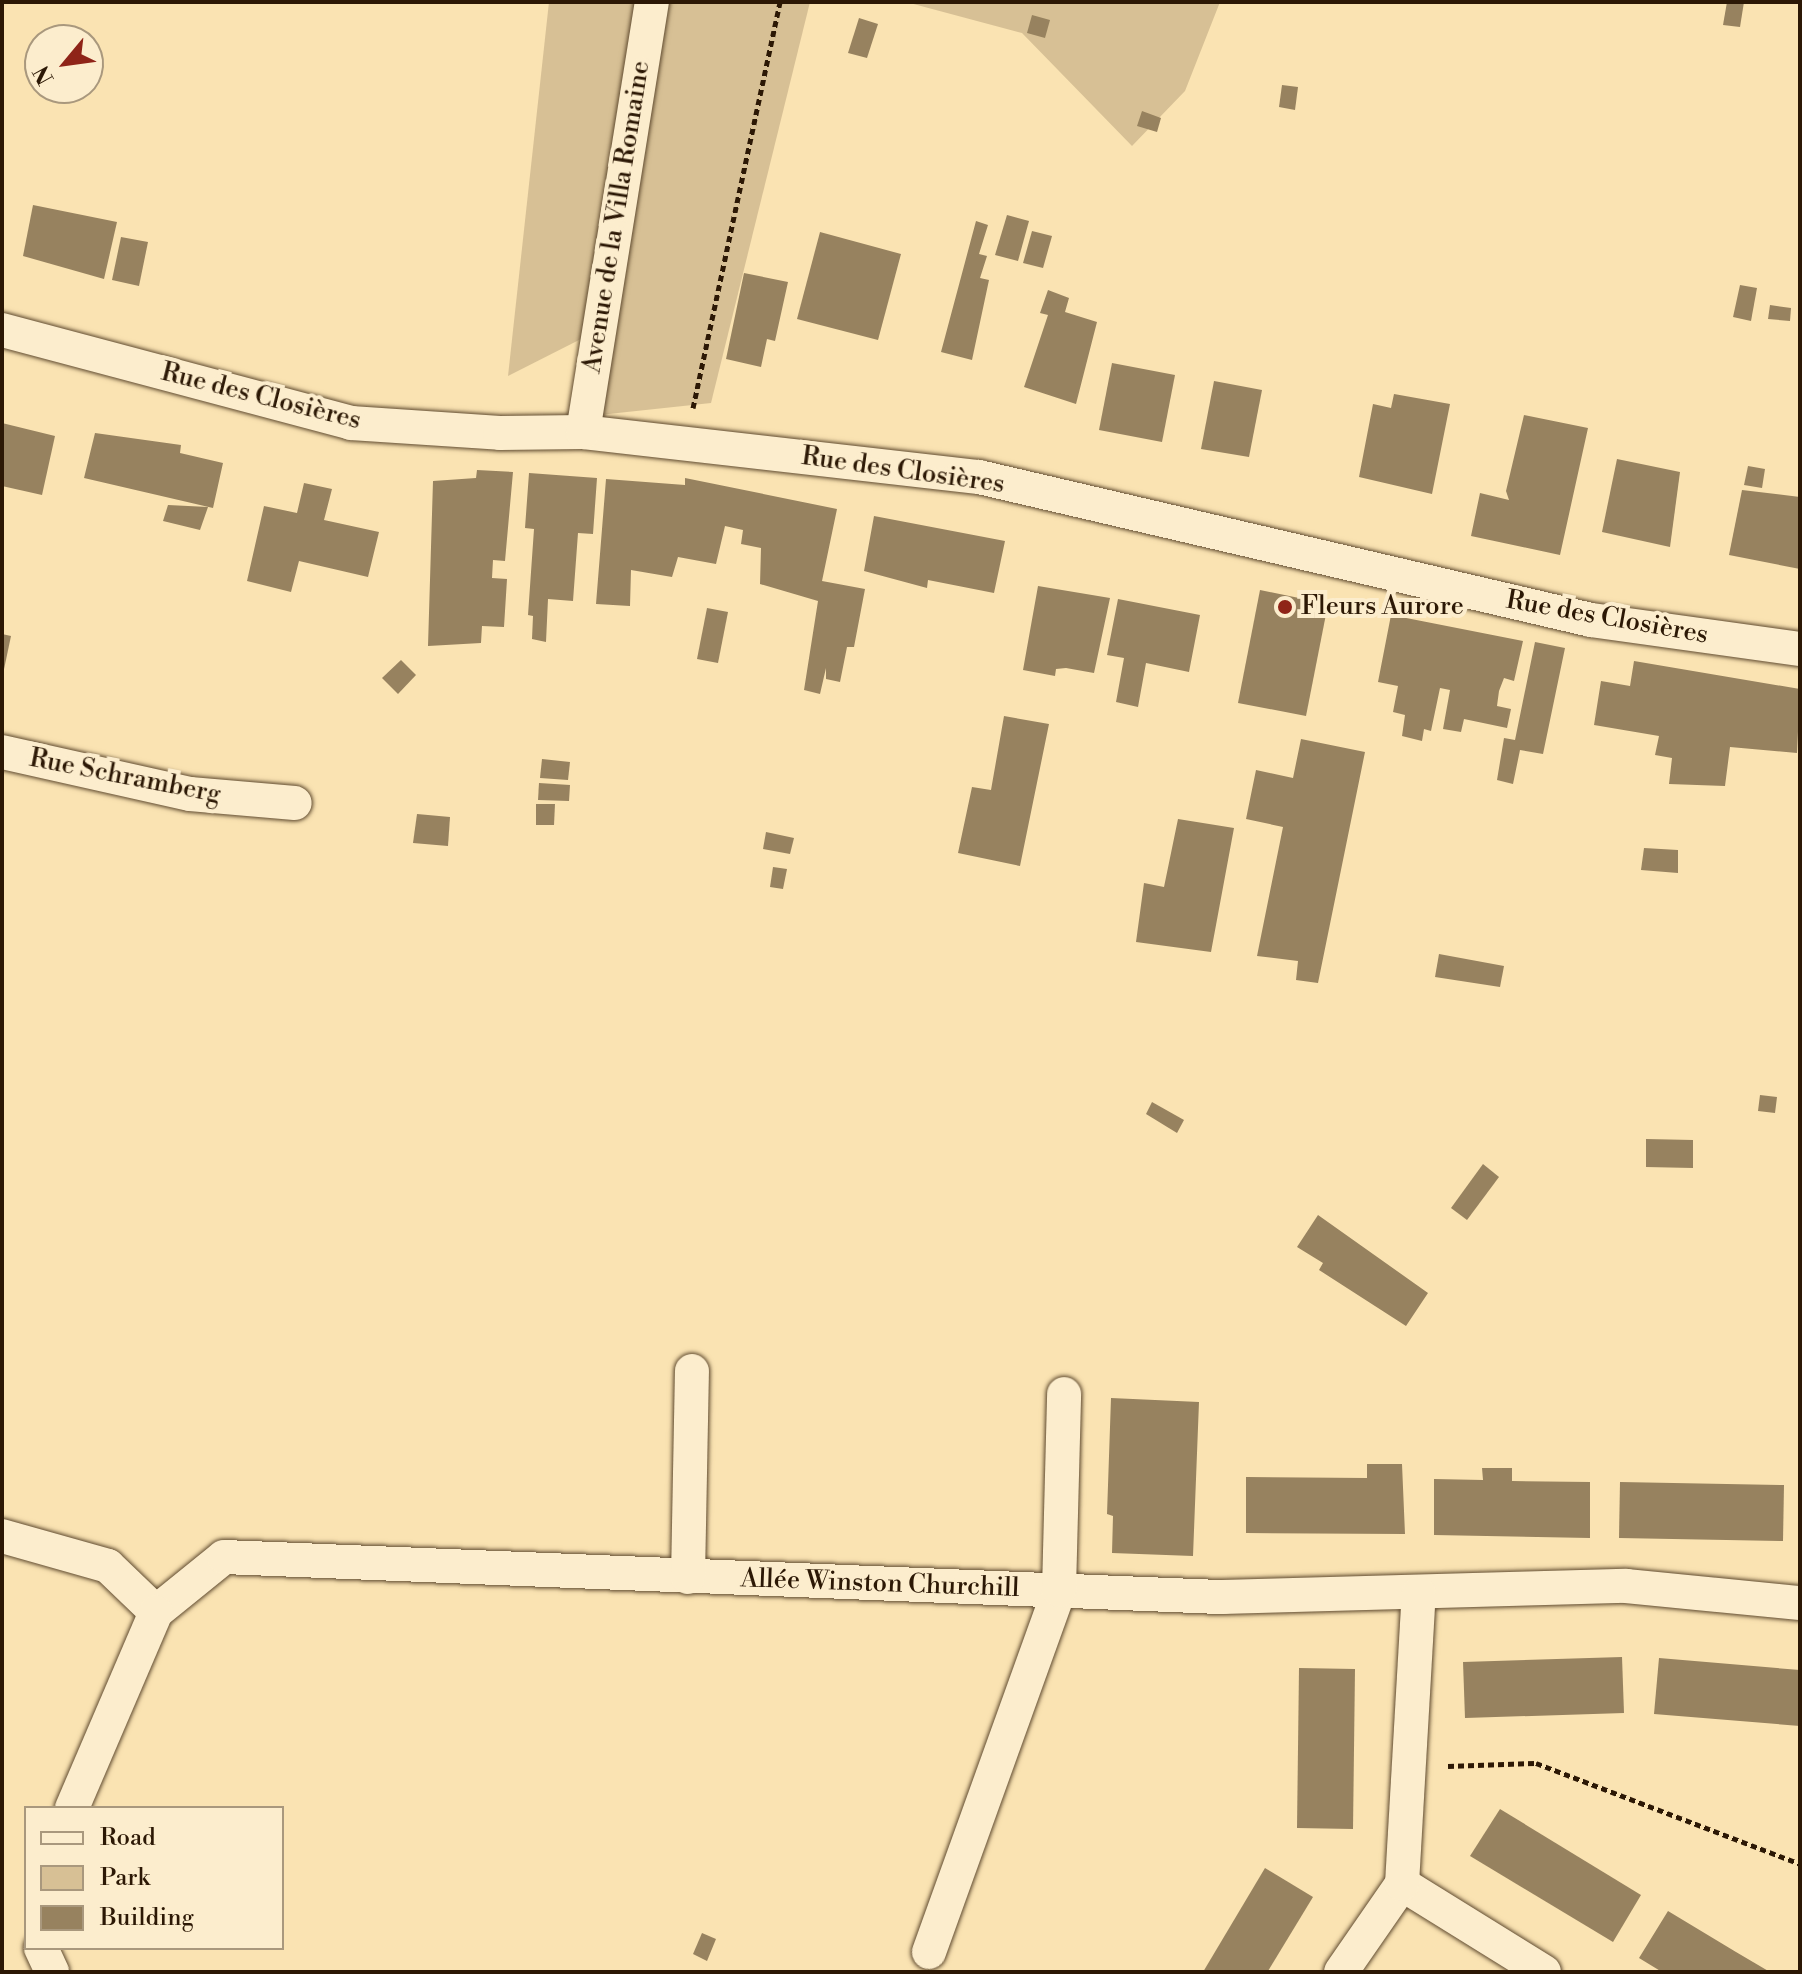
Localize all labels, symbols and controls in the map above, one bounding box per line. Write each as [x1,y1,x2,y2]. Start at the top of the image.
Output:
north arrow [24,24,104,104]
street label: Avenue de la Villa Romaine [577,59,657,375]
text: N [28,61,60,89]
street label: Rue des Closières [158,357,364,437]
street label: Rue des Closières [799,441,1007,501]
street label: Rue des Closières [1503,585,1711,651]
place label: Fleurs Aurore [1301,591,1464,623]
marker: Fleurs Aurore [1276,598,1294,616]
street label: Rue Schramberg [27,743,223,811]
street label: Allée Winston Churchill [740,1564,1020,1604]
legend [24,1806,284,1950]
text: Road [100,1823,156,1853]
text: Park [100,1863,150,1893]
text: Building [100,1903,194,1933]

